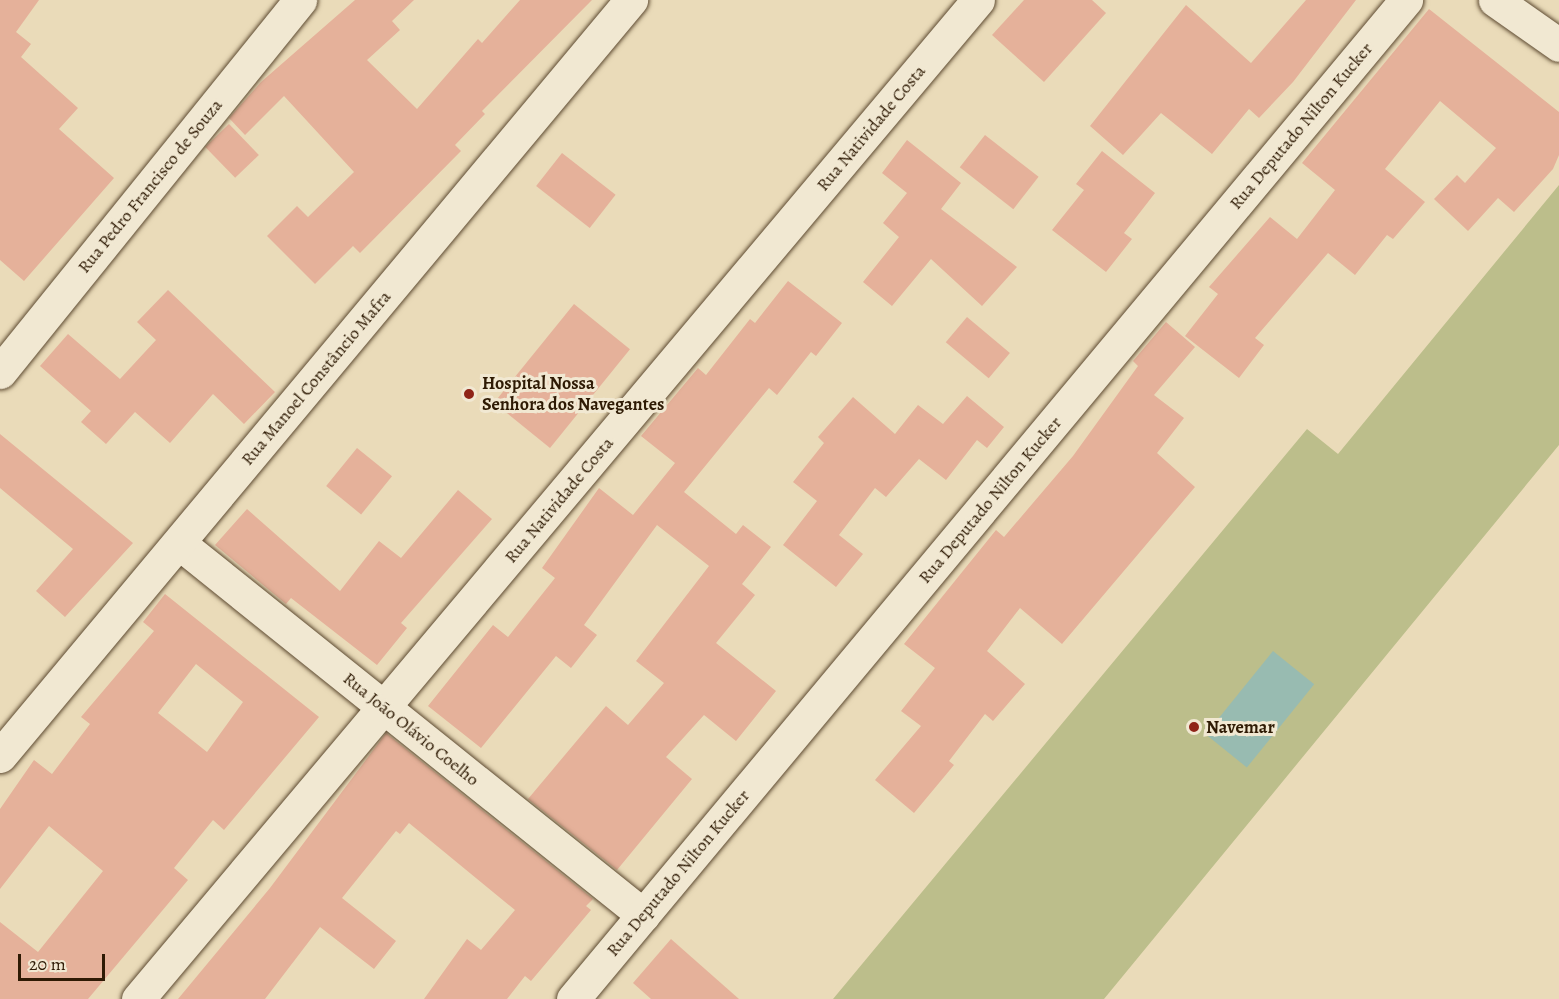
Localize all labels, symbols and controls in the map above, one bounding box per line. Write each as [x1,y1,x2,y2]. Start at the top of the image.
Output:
street label: Rua Deputado Nilton Kucker [1225,38,1377,214]
street label: Rua Natividade Costa [812,61,930,195]
street label: Rua Pedro Francisco de Souza [73,95,227,277]
street label: Rua Manoel Constâncio Mafra [237,286,395,470]
place label: Hospital Nossa Senhora dos Navegantes [482,373,664,416]
marker: Hospital Nossa Senhora dos Navegantes [460,385,478,403]
street label: Rua Deputado Nilton Kucker [914,412,1066,588]
street label: Rua Natividade Costa [500,433,618,567]
street label: Rua João Olávio Coelho [339,668,483,790]
place label: Navemar [1206,716,1275,738]
marker: Navemar [1187,720,1201,734]
street label: Rua Deputado Nilton Kucker [602,785,754,961]
scale bar [21,942,108,980]
text: 20 m [29,952,66,976]

